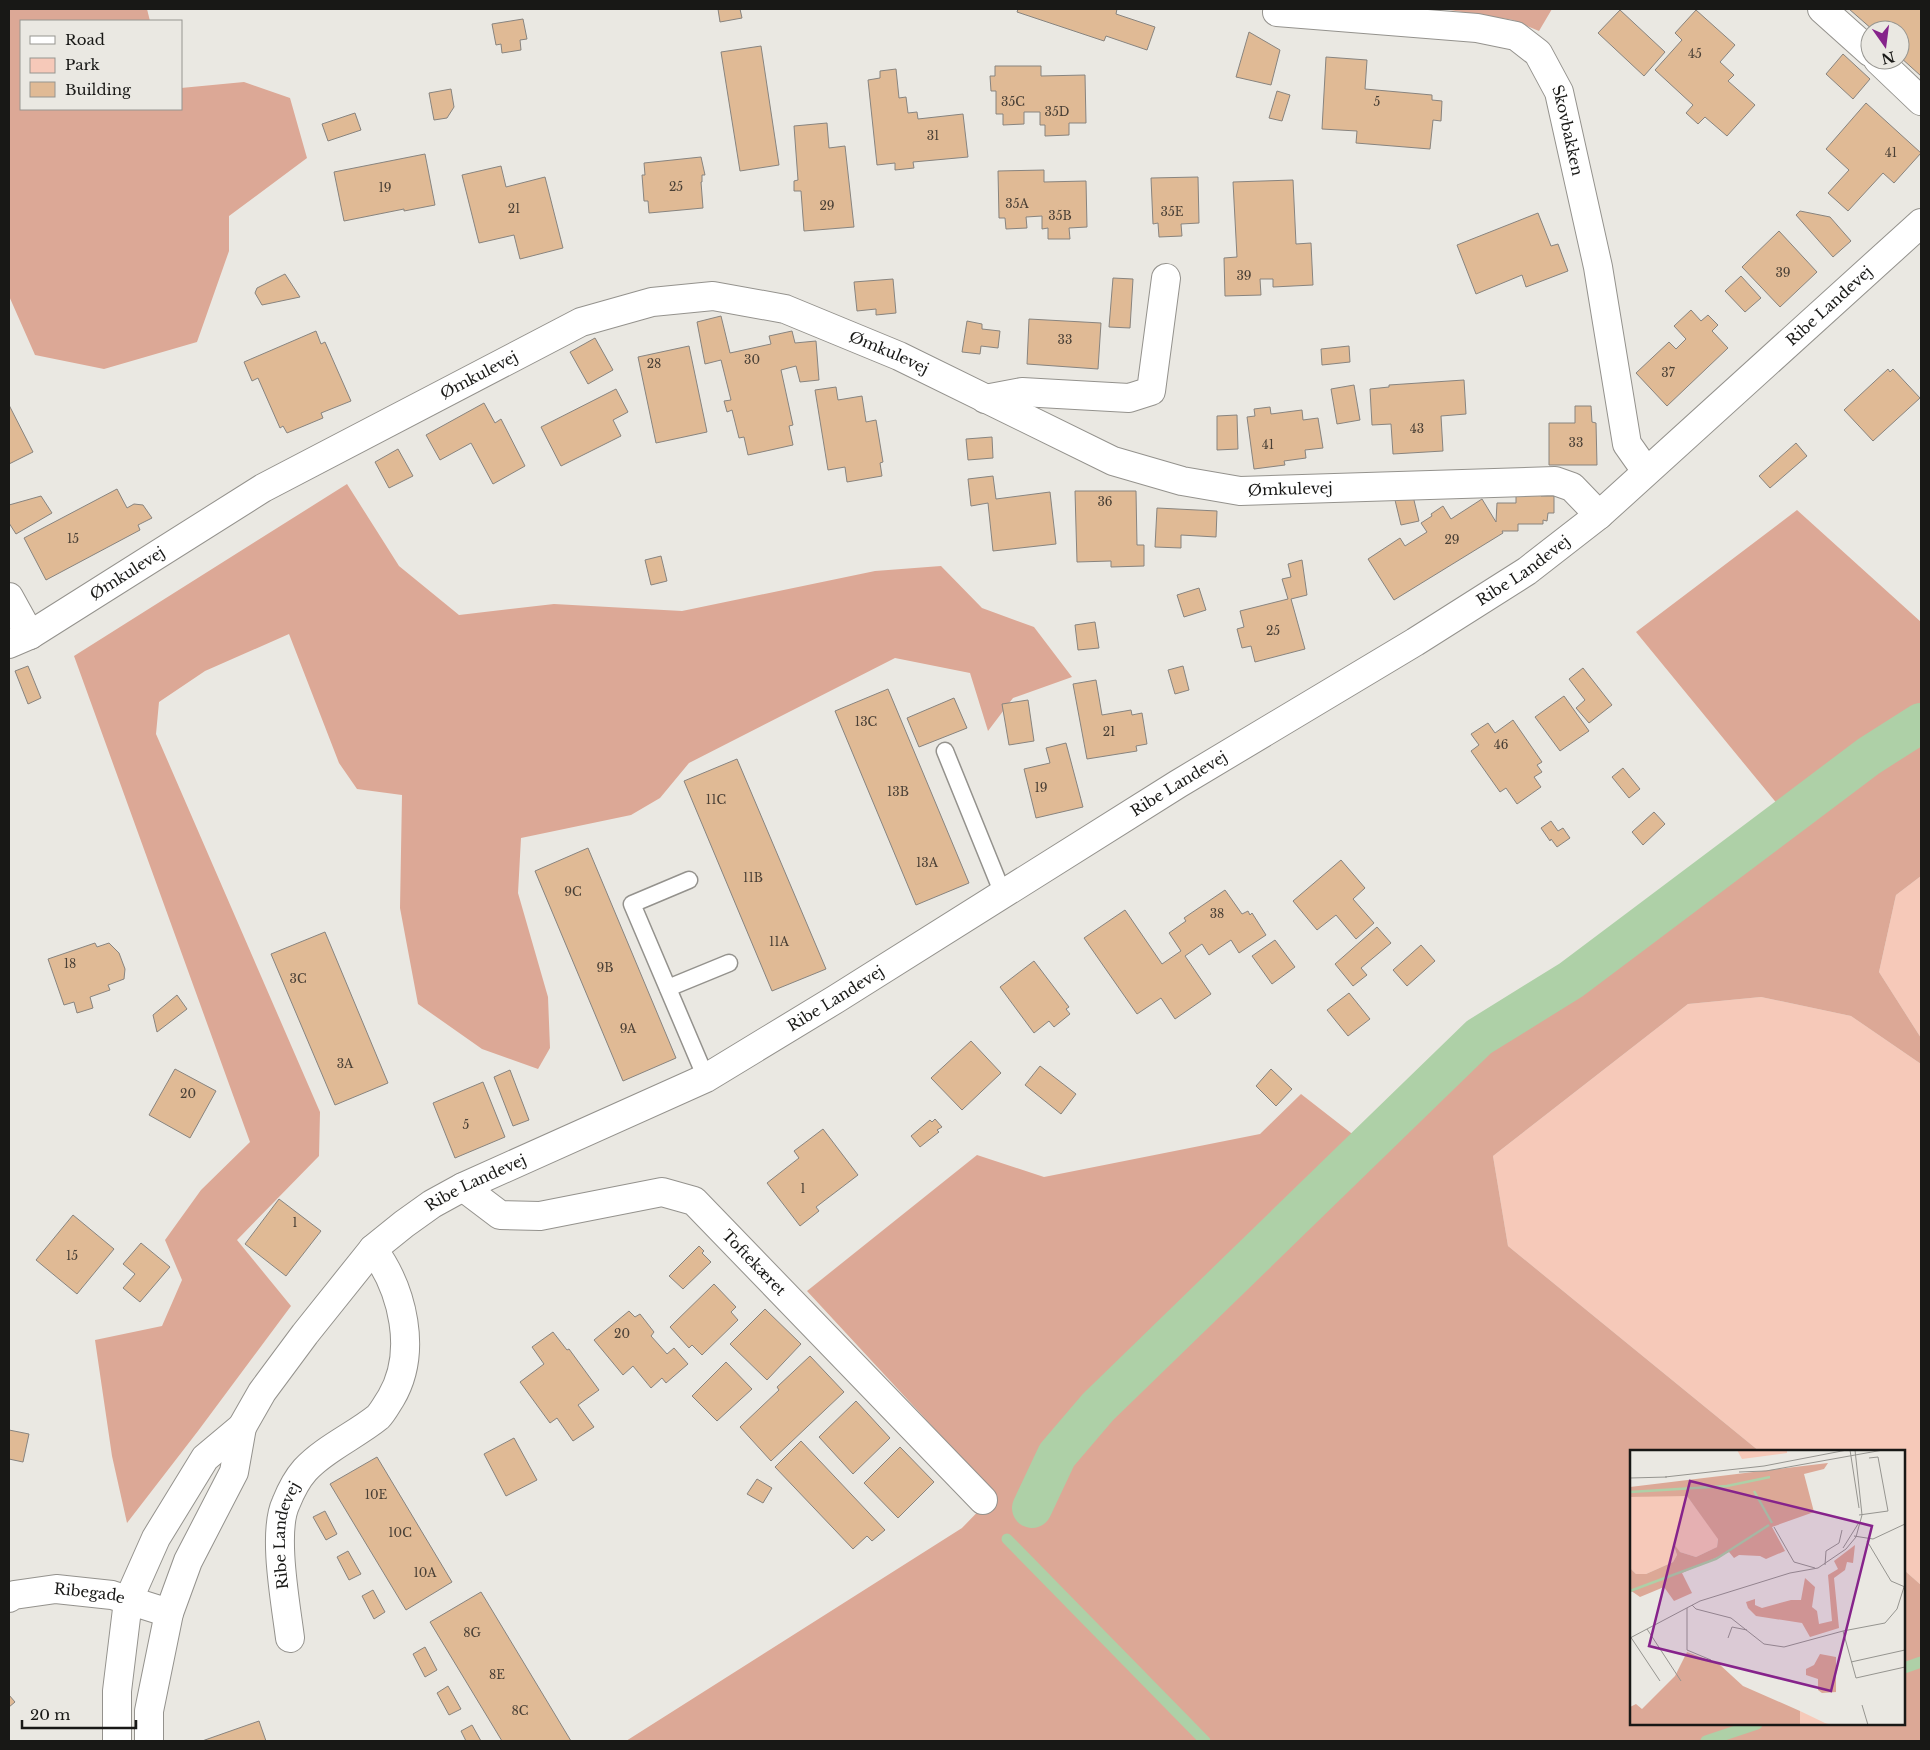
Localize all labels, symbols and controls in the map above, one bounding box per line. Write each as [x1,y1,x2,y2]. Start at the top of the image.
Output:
legend [20,20,182,110]
north arrow [1860,20,1910,70]
text: Road [65,30,105,49]
house number: 45 [1688,46,1702,61]
text: N [1880,47,1897,68]
text: Park [65,55,101,74]
text: Building [65,80,132,99]
street label: Skovbakken [1548,81,1587,177]
house number: 35C [1001,94,1025,109]
house number: 5 [1374,94,1381,109]
house number: 35D [1045,104,1069,119]
house number: 31 [927,128,939,143]
house number: 41 [1885,145,1897,160]
house number: 25 [669,179,683,194]
house number: 19 [378,180,392,195]
house number: 35A [1005,196,1029,211]
house number: 29 [819,198,835,213]
house number: 21 [508,201,520,216]
house number: 35E [1161,204,1184,219]
house number: 35B [1048,208,1072,223]
street label: Ribe Landevej [1782,262,1876,350]
house number: 39 [1775,265,1791,280]
house number: 39 [1236,268,1252,283]
street label: Ømkulevej [847,327,932,378]
house number: 33 [1058,332,1072,347]
street label: Ømkulevej [437,347,521,403]
house number: 30 [744,352,760,367]
house number: 28 [647,356,661,371]
house number: 37 [1661,365,1676,380]
house number: 43 [1410,421,1424,436]
house number: 33 [1569,435,1583,450]
house number: 41 [1262,437,1274,452]
street label: Ømkulevej [1248,478,1333,500]
house number: 36 [1097,494,1113,509]
house number: 15 [67,531,79,546]
street label: Ribe Landevej [1473,531,1574,610]
house number: 29 [1444,532,1460,547]
street label: Ømkulevej [86,542,168,604]
house number: 25 [1266,623,1280,638]
house number: 13C [855,714,877,729]
house number: 21 [1103,724,1115,739]
house number: 46 [1494,737,1509,752]
street label: Ribe Landevej [1127,747,1231,820]
house number: 19 [1034,780,1048,795]
house number: 13B [887,784,909,799]
house number: 11C [706,792,726,807]
house number: 13A [916,855,939,870]
house number: 11B [743,870,763,885]
house number: 9C [564,884,582,899]
house number: 38 [1210,906,1224,921]
house number: 11A [769,934,790,949]
house number: 18 [64,956,76,971]
house number: 9B [597,960,613,975]
street label: Ribe Landevej [784,961,887,1035]
house number: 3C [289,971,307,986]
house number: 9A [620,1021,637,1036]
house number: 3A [337,1056,354,1071]
house number: 20 [180,1086,196,1101]
house number: 5 [463,1117,470,1132]
street label: Ribe Landevej [421,1150,529,1215]
house number: 1 [800,1181,806,1196]
house number: 1 [292,1215,298,1230]
street label: Toftekæret [718,1226,790,1300]
house number: 15 [66,1248,78,1263]
house number: 20 [614,1326,630,1341]
inset map [1630,1450,1905,1725]
street label: Ribe Landevej [270,1478,304,1591]
house number: 10E [365,1487,388,1502]
house number: 10C [388,1525,412,1540]
house number: 10A [414,1565,437,1580]
street label: Ribegade [53,1579,128,1608]
house number: 8G [463,1625,481,1640]
house number: 8E [489,1667,505,1682]
scale bar [22,1698,136,1730]
house number: 8C [512,1703,528,1718]
text: 20 m [30,1705,70,1724]

